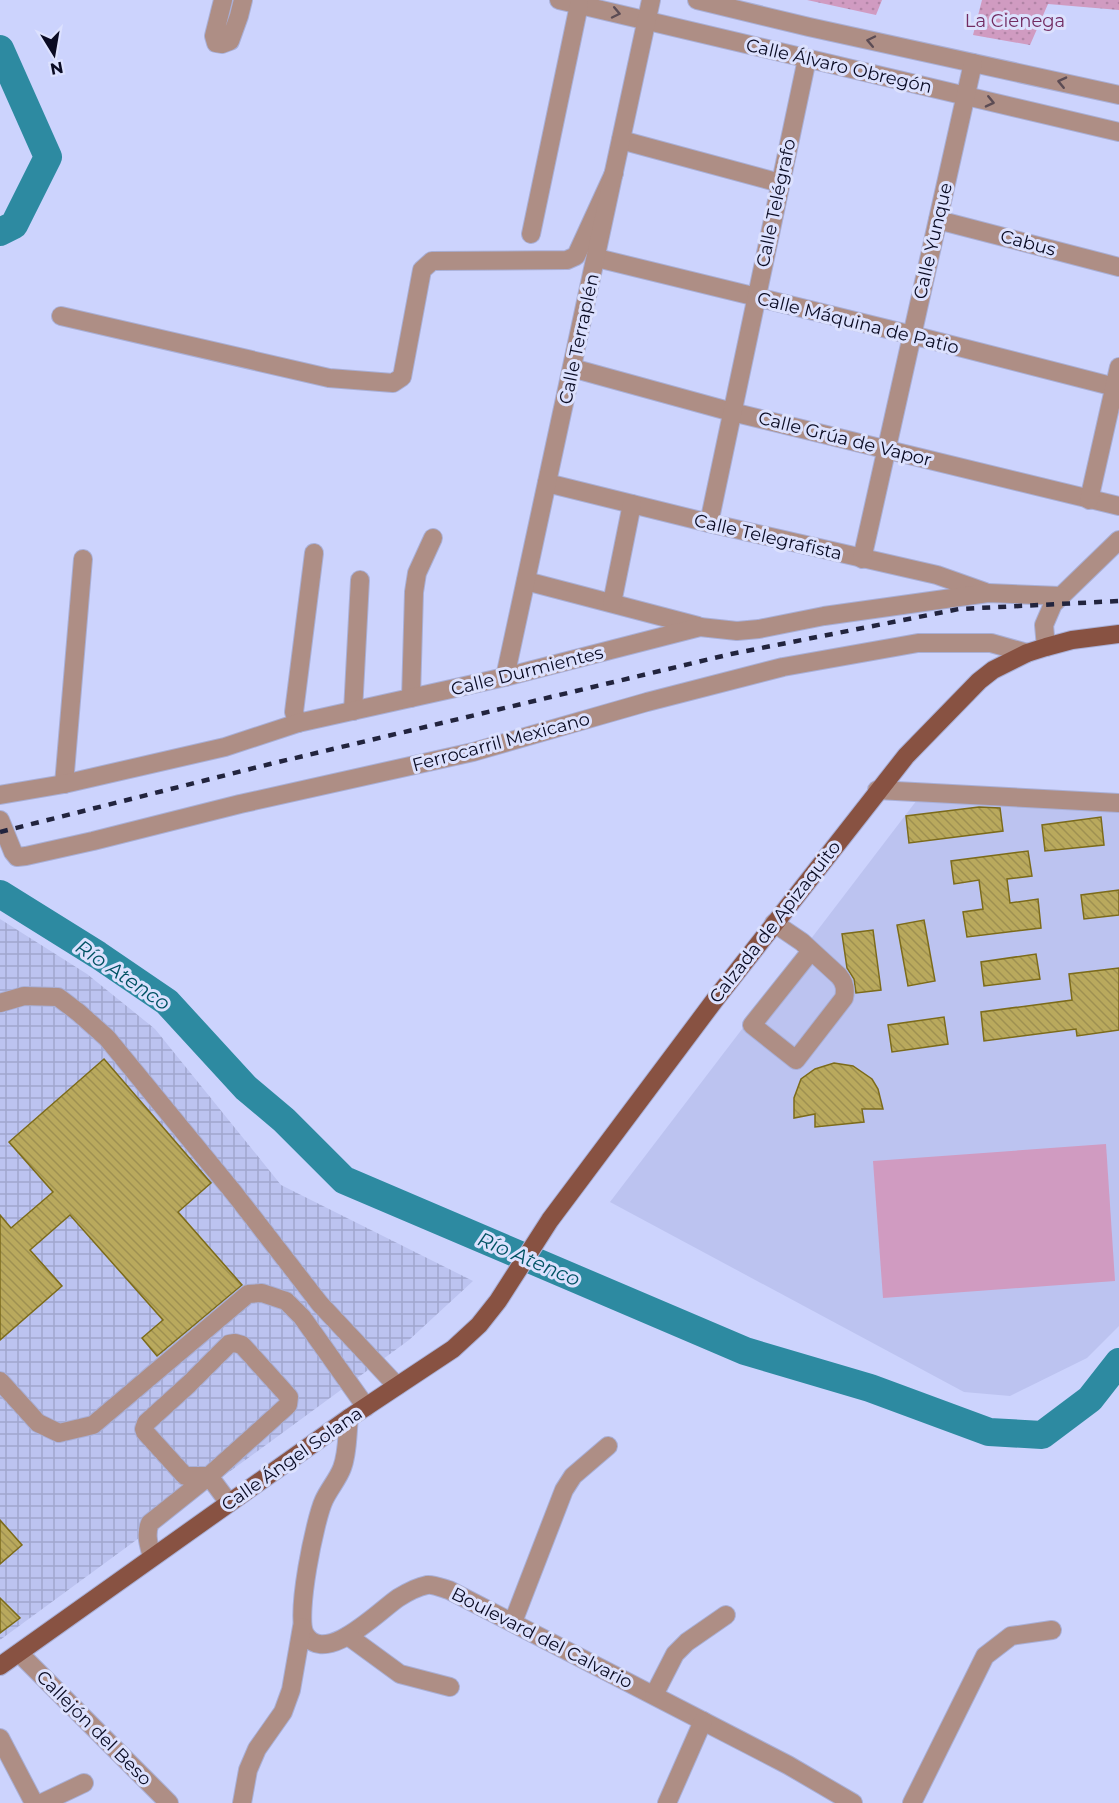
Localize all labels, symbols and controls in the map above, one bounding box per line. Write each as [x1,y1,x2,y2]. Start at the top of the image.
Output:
one-way arrow [611,6,621,19]
park label: La Cienega [965,10,1065,32]
north arrow [24,24,84,84]
street label: Calle Álvaro Obregón [744,34,934,98]
one-way arrow [867,35,877,48]
text: N [49,58,65,79]
one-way arrow [1057,77,1067,90]
one-way arrow [985,94,995,107]
street label: Calle Telégrafo [752,137,800,269]
street label: Calle Yunque [909,181,957,301]
street label: Cabus [998,225,1058,261]
street label: Calle Terraplén [554,272,604,406]
street label: Calle Máquina de Patio [755,287,961,359]
street label: Calle Grúa de Vapor [756,407,934,471]
street label: Calle Telegrafista [692,509,844,565]
street label: Calle Durmientes [449,641,606,701]
street label: Ferrocarril Mexicano [410,708,592,776]
street label: Calzada de Apizaquito [705,836,845,1008]
water label: Río Atenco [71,935,175,1015]
water label: Río Atenco [474,1227,584,1291]
street label: Calle Ángel Solana [217,1402,367,1516]
street label: Boulevard del Calvario [448,1583,636,1693]
street label: Callejón del Beso [32,1666,156,1790]

